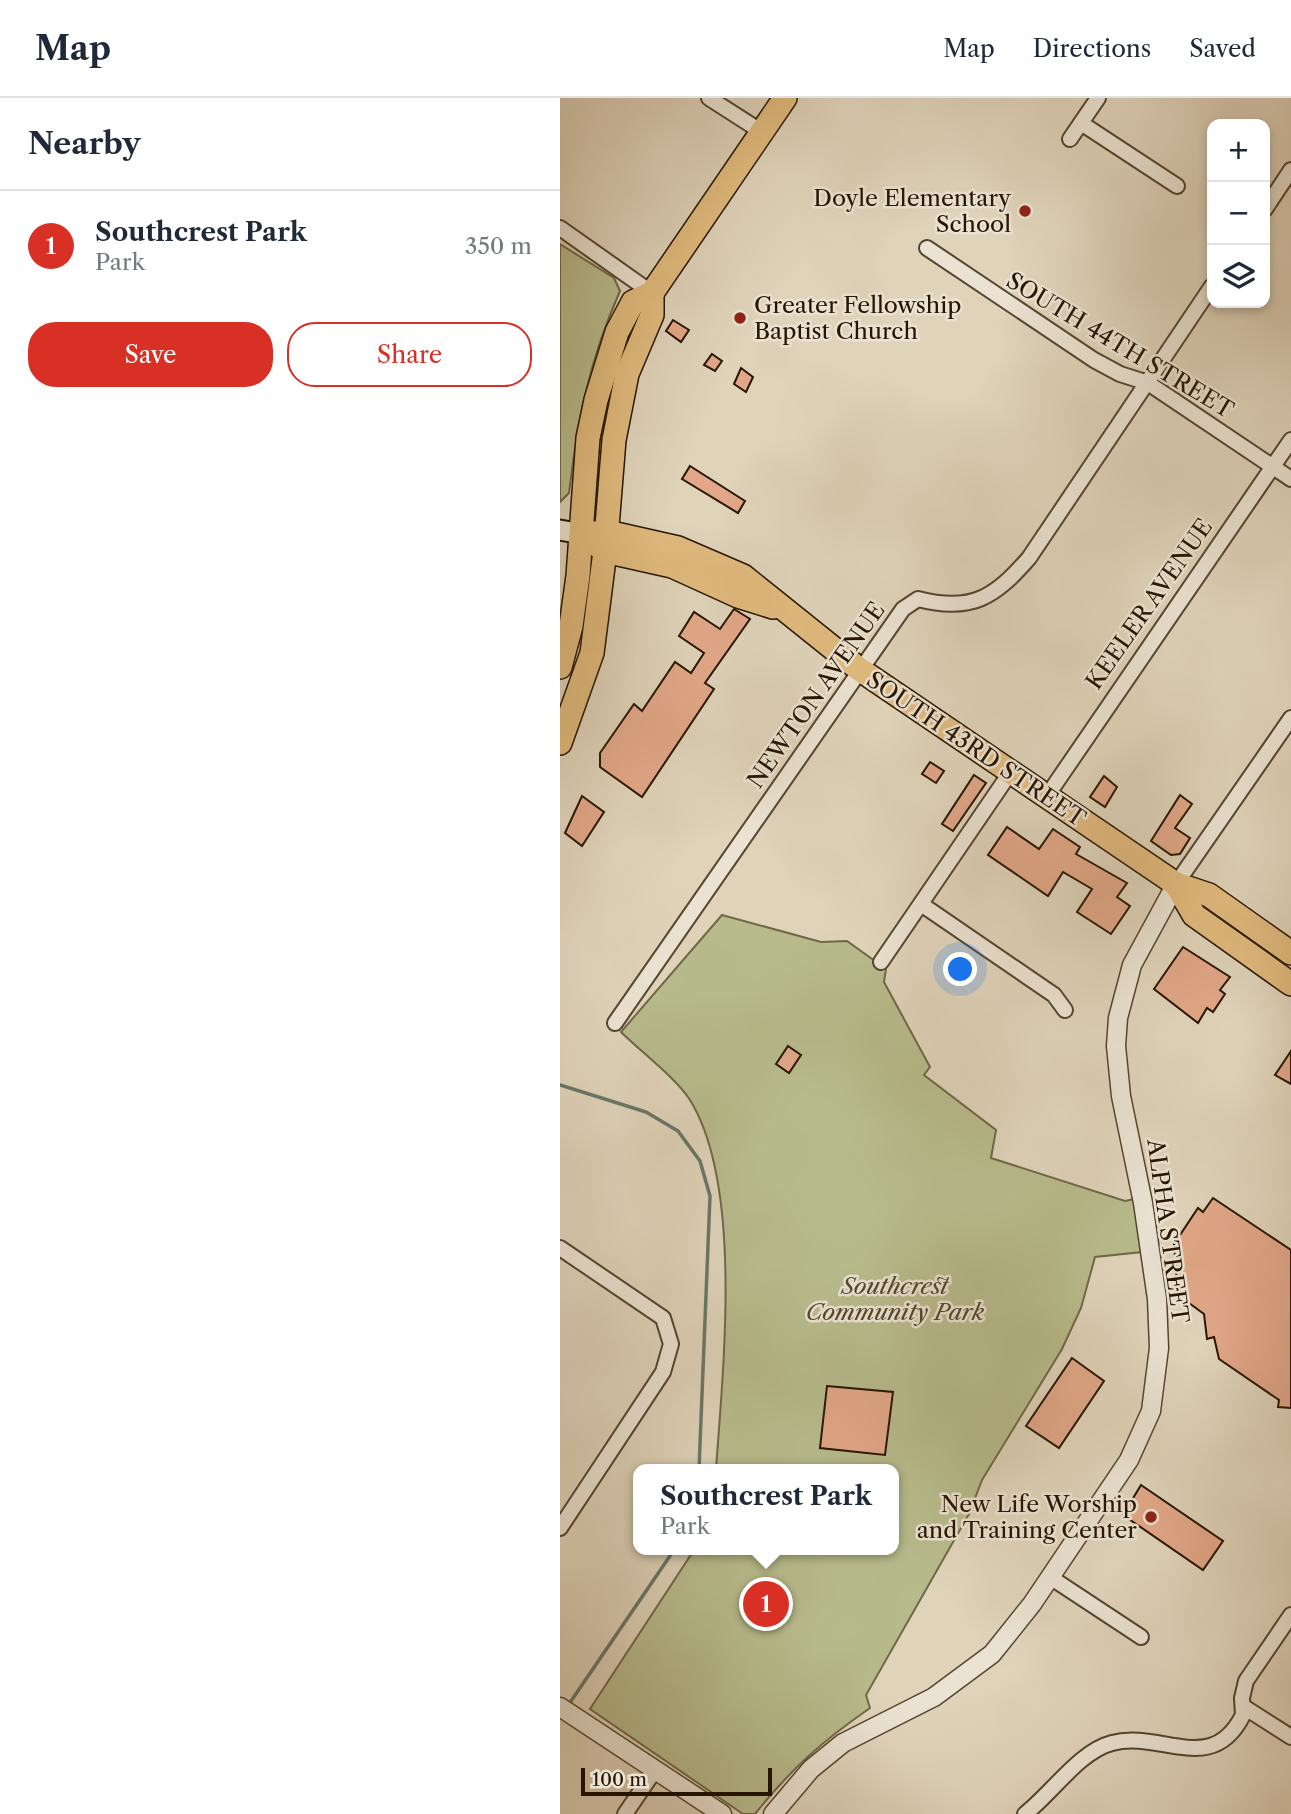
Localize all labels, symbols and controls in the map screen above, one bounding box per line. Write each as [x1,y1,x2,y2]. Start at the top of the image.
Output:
text: Map [35,28,111,69]
text: Map [943,34,995,63]
text: Directions [1033,34,1151,63]
text: Saved [1189,34,1256,63]
map controls [1207,119,1270,308]
button: + [1207,119,1270,182]
text: Nearby [28,125,141,162]
button: − [1207,182,1270,245]
place label: Doyle Elementary School [813,184,1011,238]
marker: Doyle Elementary School [1017,203,1033,219]
text: Southcrest Park [95,216,307,248]
text: 1 [46,232,56,260]
text: 350 m [465,232,532,260]
button: layers [1207,245,1270,308]
text: Park [95,248,145,276]
street label: SOUTH 44TH STREET [1001,266,1239,424]
place label: Greater Fellowship Baptist Church [754,291,961,345]
marker: Greater Fellowship Baptist Church [732,310,748,326]
button: Save [28,322,273,387]
button: Share [287,322,532,387]
street label: KEELER AVENUE [1080,513,1218,695]
street label: NEWTON AVENUE [741,597,891,793]
street label: SOUTH 43RD STREET [861,665,1091,833]
your location [943,952,977,986]
street label: ALPHA STREET [1141,1136,1195,1326]
park label: Southcrest Community Park [806,1272,984,1326]
popup [633,1464,899,1555]
text: Southcrest Park [660,1480,872,1512]
place label: New Life Worship and Training Center [917,1490,1137,1544]
marker: New Life Worship and Training Center [1143,1509,1159,1525]
text: Park [660,1512,710,1540]
pin: 1 [743,1578,789,1630]
scale bar [581,1765,772,1797]
text: 100 m [592,1768,647,1791]

